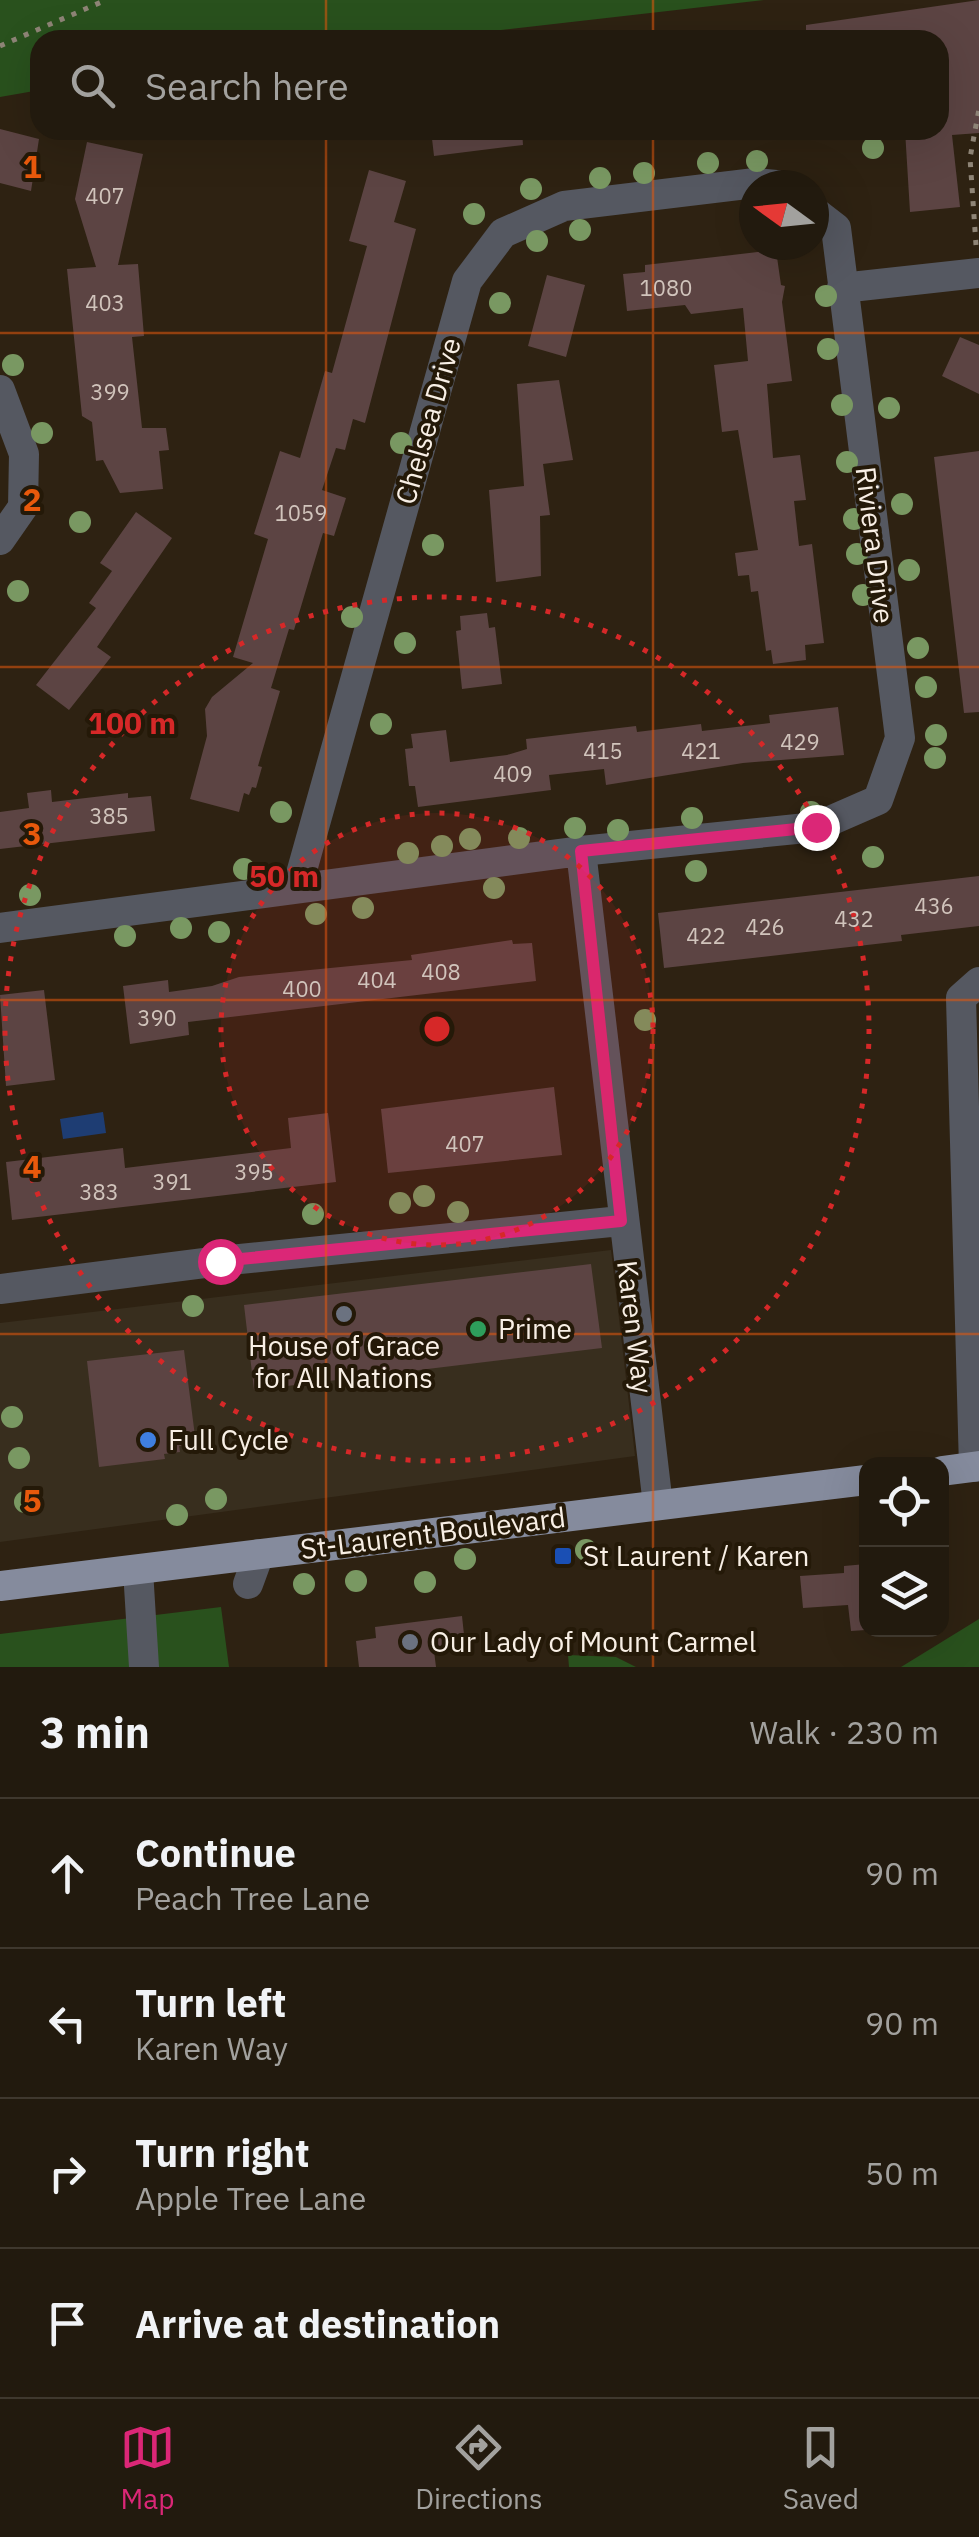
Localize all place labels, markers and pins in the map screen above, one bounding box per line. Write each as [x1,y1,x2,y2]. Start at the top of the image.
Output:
centre of rings [419,1011,455,1047]
marker: House of Grace for All Nations [333,1303,355,1325]
place label: Prime [498,1310,572,1347]
marker: Prime [467,1318,489,1340]
place label: House of Grace for All Nations [248,1327,440,1396]
place label: Full Cycle [168,1421,289,1458]
marker: Full Cycle [137,1429,159,1451]
place label: St Laurent / Karen [583,1537,809,1574]
marker: St Laurent / Karen [552,1545,574,1567]
place label: Our Lady of Mount Carmel [430,1623,756,1660]
marker: Our Lady of Mount Carmel [399,1631,421,1653]

